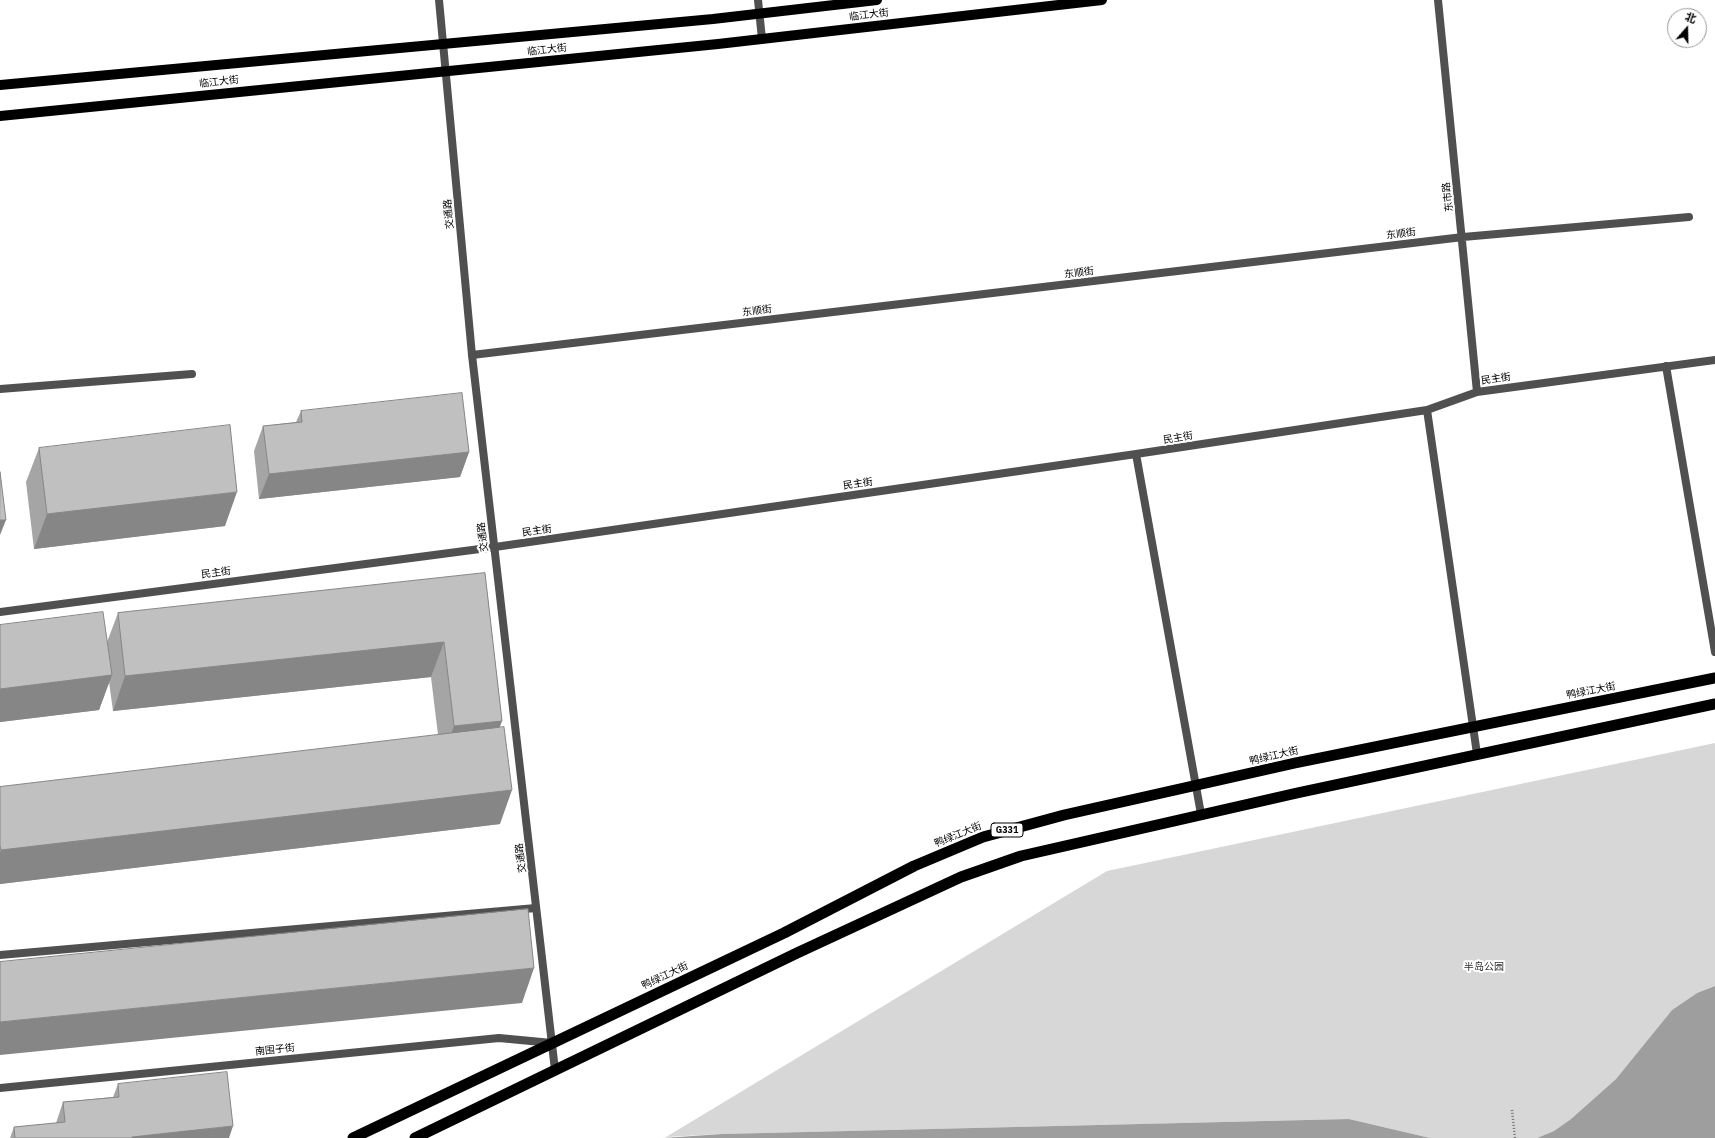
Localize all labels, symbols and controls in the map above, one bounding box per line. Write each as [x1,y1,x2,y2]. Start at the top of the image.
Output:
street label: 临江大街 [848,7,890,23]
north arrow [1667,8,1707,48]
text: 北 [1683,9,1698,26]
street label: 临江大街 [526,42,568,58]
street label: 临江大街 [198,74,240,90]
street label: 东市路 [1440,181,1456,213]
street label: 交通路 [442,199,456,229]
street label: 东顺街 [1385,226,1417,242]
street label: 东顺街 [1063,265,1095,281]
street label: 东顺街 [741,303,773,319]
street label: 民主街 [1480,371,1512,387]
street label: 民主街 [1162,430,1194,446]
street label: 民主街 [842,476,874,492]
street label: 交通路 [475,521,491,553]
street label: 民主街 [521,523,553,539]
street label: 民主街 [200,565,232,581]
street label: 鸭绿江大街 [1565,680,1617,702]
street label: 鸭绿江大街 [1248,745,1300,767]
street label: 鸭绿江大街 [933,820,983,850]
road number: G331 [991,823,1023,837]
street label: 交通路 [513,842,529,874]
street label: 鸭绿江大街 [640,960,690,992]
park label: 半岛公园 [1464,961,1504,973]
street label: 南围子街 [254,1042,296,1058]

